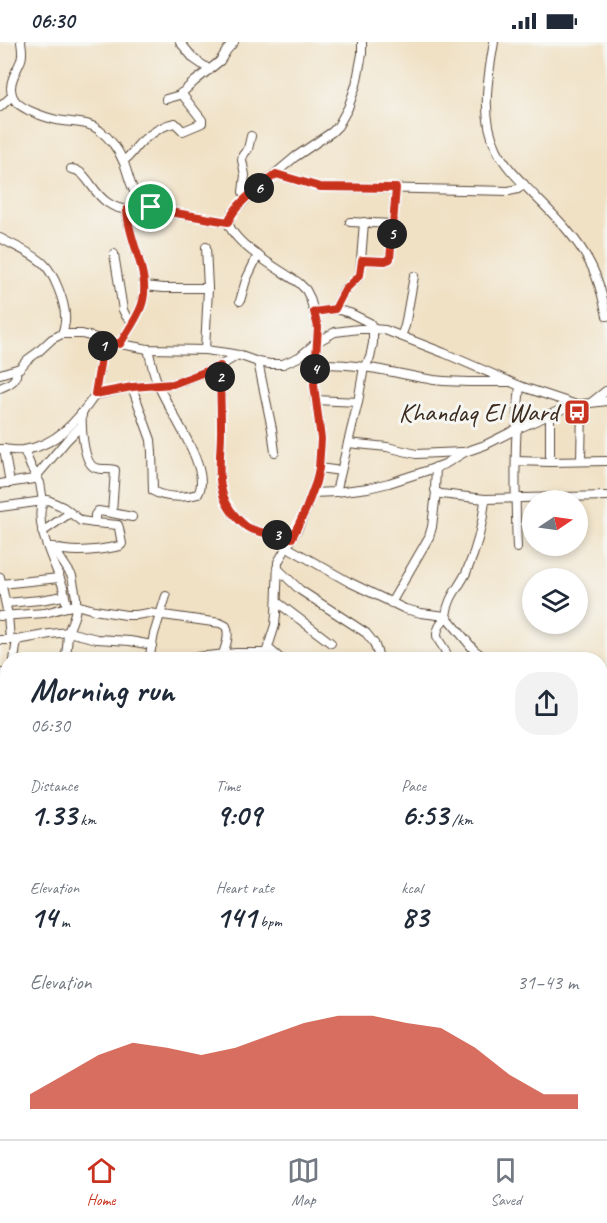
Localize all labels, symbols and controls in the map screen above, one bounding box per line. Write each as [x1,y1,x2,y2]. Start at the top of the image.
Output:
text: 06:30 [30,7,74,35]
pin: 6 [244,173,274,203]
text: 6 [255,178,263,198]
pin [125,181,176,232]
icon: arrive [134,190,167,223]
pin: 5 [377,219,407,249]
text: 5 [389,224,395,244]
pin: 1 [88,331,118,361]
text: 1 [99,336,107,356]
pin: 4 [300,354,330,384]
text: 4 [311,359,319,379]
pin: 2 [205,362,235,392]
text: 2 [216,367,224,387]
place label: Khandaq El Ward [399,396,562,429]
bus stop icon: Khandaq El Ward [562,397,592,427]
north arrow [522,490,588,556]
map controls [522,490,588,634]
pin: 3 [262,520,292,550]
text: 3 [273,525,281,545]
button: layers [522,568,588,634]
text: Morning run [30,669,174,711]
button: share [515,672,578,735]
text: 06:30 [30,713,70,738]
text: Distance [30,776,78,796]
text: Time [216,776,240,796]
text: Pace [401,776,426,796]
text: 1.33 [30,796,76,834]
text: 9:09 [216,796,261,834]
text: 6:53 [401,796,448,834]
text: km [76,810,96,830]
text: /km [448,810,473,830]
text: Elevation [30,878,79,898]
text: Heart rate [216,878,274,898]
text: kcal [401,878,422,898]
text: 14 [30,898,57,936]
text: 141 [216,898,256,936]
text: 83 [401,898,428,936]
text: m [57,912,70,932]
text: bpm [256,912,282,932]
text: Elevation [30,970,92,995]
text: 31–43 m [517,970,578,995]
tab: Home [85,1154,118,1210]
tab: Map [287,1154,320,1210]
tab: Saved [489,1154,522,1210]

